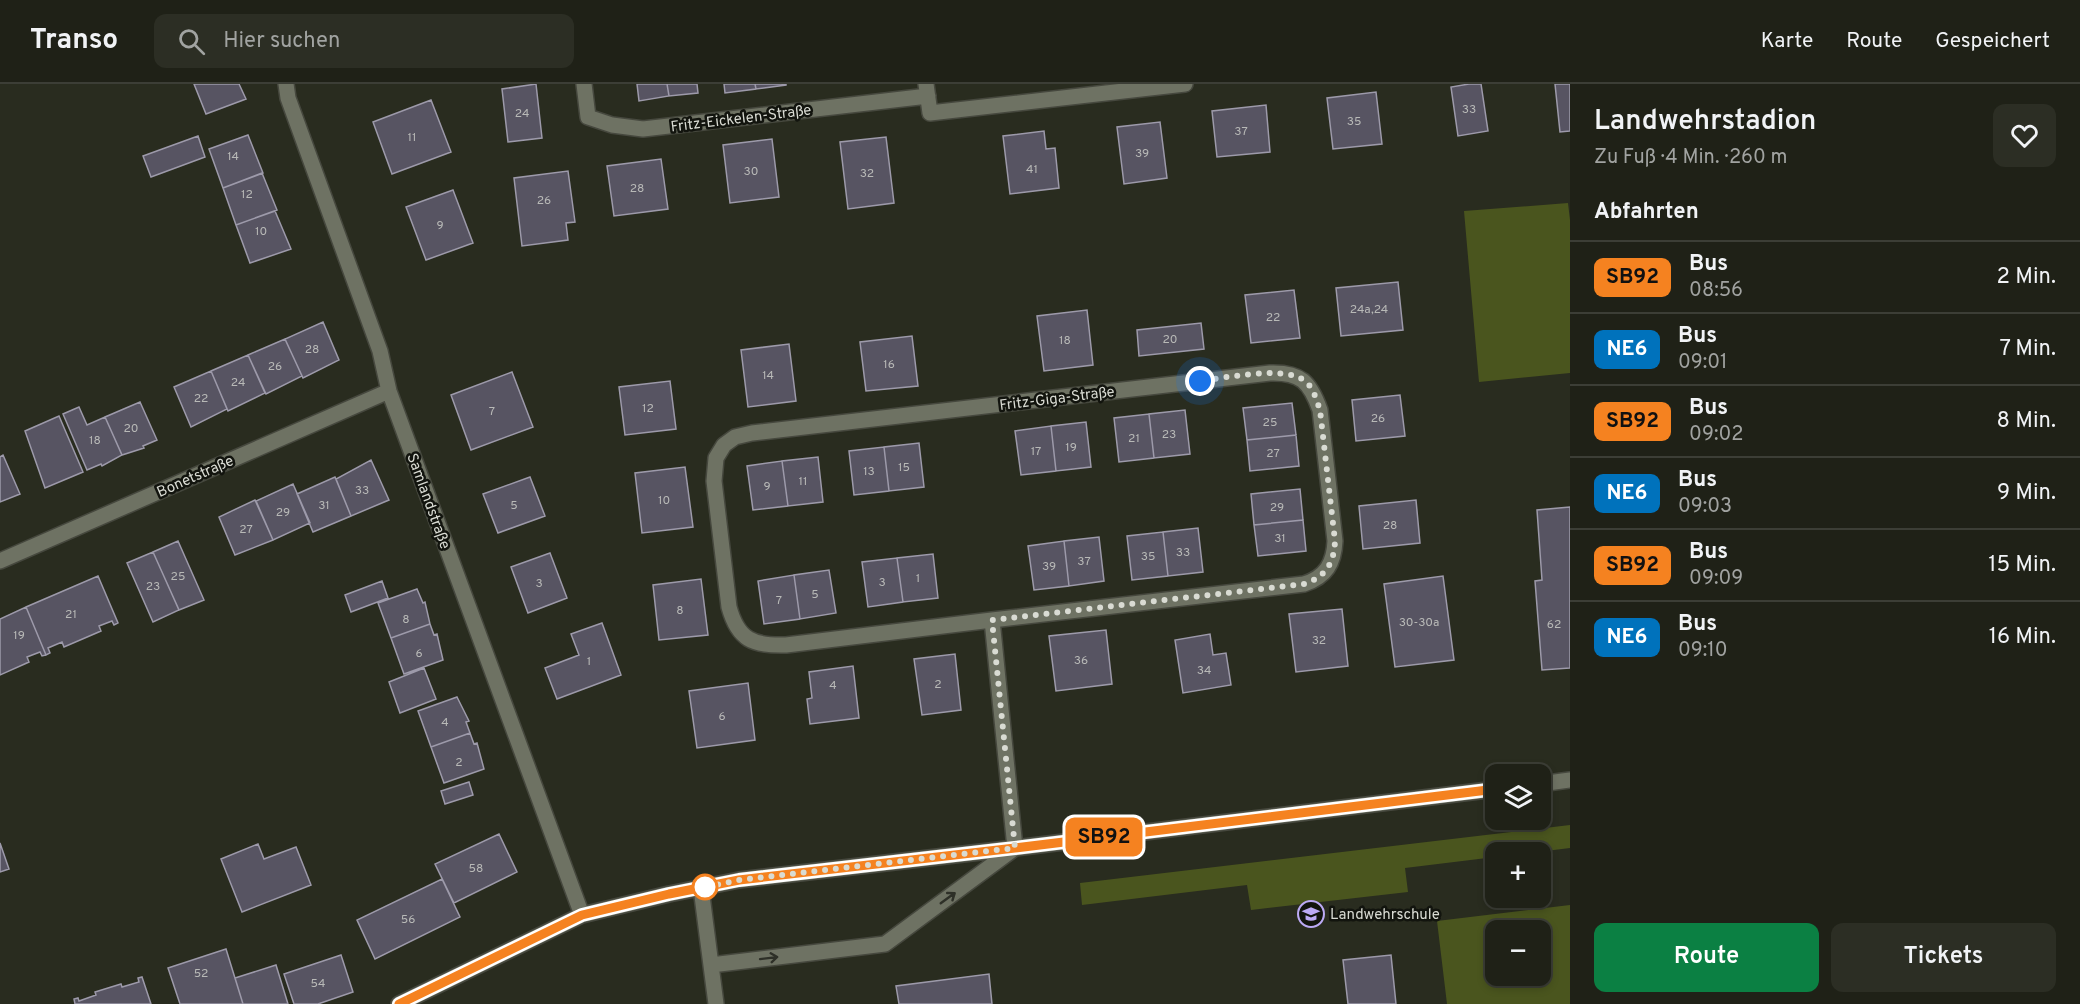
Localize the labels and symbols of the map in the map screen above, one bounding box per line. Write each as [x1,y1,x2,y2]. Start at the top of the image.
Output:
street label: Fritz-Eickelen-Straße [670,101,813,138]
house number: 33 [1462,102,1476,118]
house number: 24 [515,106,529,122]
house number: 35 [1347,114,1361,130]
house number: 37 [1234,124,1248,140]
house number: 11 [408,130,416,146]
house number: 39 [1135,146,1149,162]
house number: 14 [227,149,239,165]
house number: 41 [1026,162,1038,178]
house number: 30 [744,164,758,180]
house number: 32 [860,166,874,182]
house number: 28 [630,181,644,197]
house number: 12 [241,187,253,203]
house number: 26 [537,193,551,209]
house number: 9 [436,218,444,234]
house number: 10 [255,224,267,240]
house number: 24a,24 [1350,302,1388,318]
house number: 22 [1266,310,1280,326]
house number: 20 [1162,332,1178,348]
house number: 18 [1059,333,1071,349]
house number: 28 [305,342,319,358]
house number: 16 [883,357,895,373]
house number: 26 [268,359,282,375]
your location [1185,366,1215,396]
house number: 14 [762,368,774,384]
house number: 24 [231,375,245,391]
street label: Fritz-Giga-Straße [999,383,1116,416]
house number: 22 [194,391,208,407]
house number: 12 [642,401,654,417]
house number: 7 [489,404,495,420]
house number: 26 [1371,411,1385,427]
house number: 25 [1263,415,1277,431]
house number: 20 [123,421,139,437]
house number: 23 [1162,427,1176,443]
house number: 21 [1128,431,1140,447]
house number: 18 [89,433,101,449]
house number: 19 [1065,440,1077,456]
house number: 17 [1031,444,1041,460]
house number: 27 [1266,446,1280,462]
street label: Samlandstraße [401,451,454,552]
street label: Bonetstraße [154,452,237,503]
house number: 15 [898,460,910,476]
house number: 13 [863,464,875,480]
house number: 11 [799,474,807,490]
house number: 9 [763,479,771,495]
house number: 33 [355,483,369,499]
house number: 10 [658,493,670,509]
house number: 31 [318,498,330,514]
house number: 5 [510,498,518,514]
house number: 29 [1270,500,1284,516]
house number: 29 [276,505,290,521]
house number: 28 [1383,518,1397,534]
house number: 27 [239,522,253,538]
house number: 31 [1274,531,1286,547]
house number: 33 [1176,545,1190,561]
house number: 35 [1141,549,1155,565]
house number: 37 [1077,554,1091,570]
house number: 39 [1042,559,1056,575]
house number: 25 [171,569,185,585]
house number: 1 [916,571,920,587]
house number: 3 [878,575,886,591]
house number: 3 [535,576,543,592]
house number: 23 [146,579,160,595]
house number: 5 [811,587,819,603]
house number: 7 [776,593,782,609]
house number: 8 [676,603,684,619]
house number: 21 [65,607,77,623]
house number: 8 [402,612,410,628]
house number: 30-30a [1399,615,1439,631]
house number: 62 [1547,617,1561,633]
house number: 19 [13,628,25,644]
house number: 32 [1312,633,1326,649]
house number: 6 [415,646,423,662]
house number: 36 [1074,653,1088,669]
house number: 1 [587,654,591,670]
house number: 34 [1197,663,1211,679]
house number: 2 [934,677,942,693]
house number: 4 [829,678,837,694]
house number: 6 [718,709,726,725]
house number: 4 [441,715,449,731]
house number: 2 [455,755,463,771]
line badge: SB92 [1062,818,1146,856]
house number: 58 [469,861,483,877]
unlabelled marker [692,874,718,900]
one-way arrow [939,892,955,904]
school or university icon: Landwehrschule [1296,899,1326,929]
place label: Landwehrschule [1330,906,1440,925]
house number: 56 [401,912,415,928]
one-way arrow [758,953,778,964]
house number: 52 [194,966,208,982]
house number: 54 [310,976,326,992]

